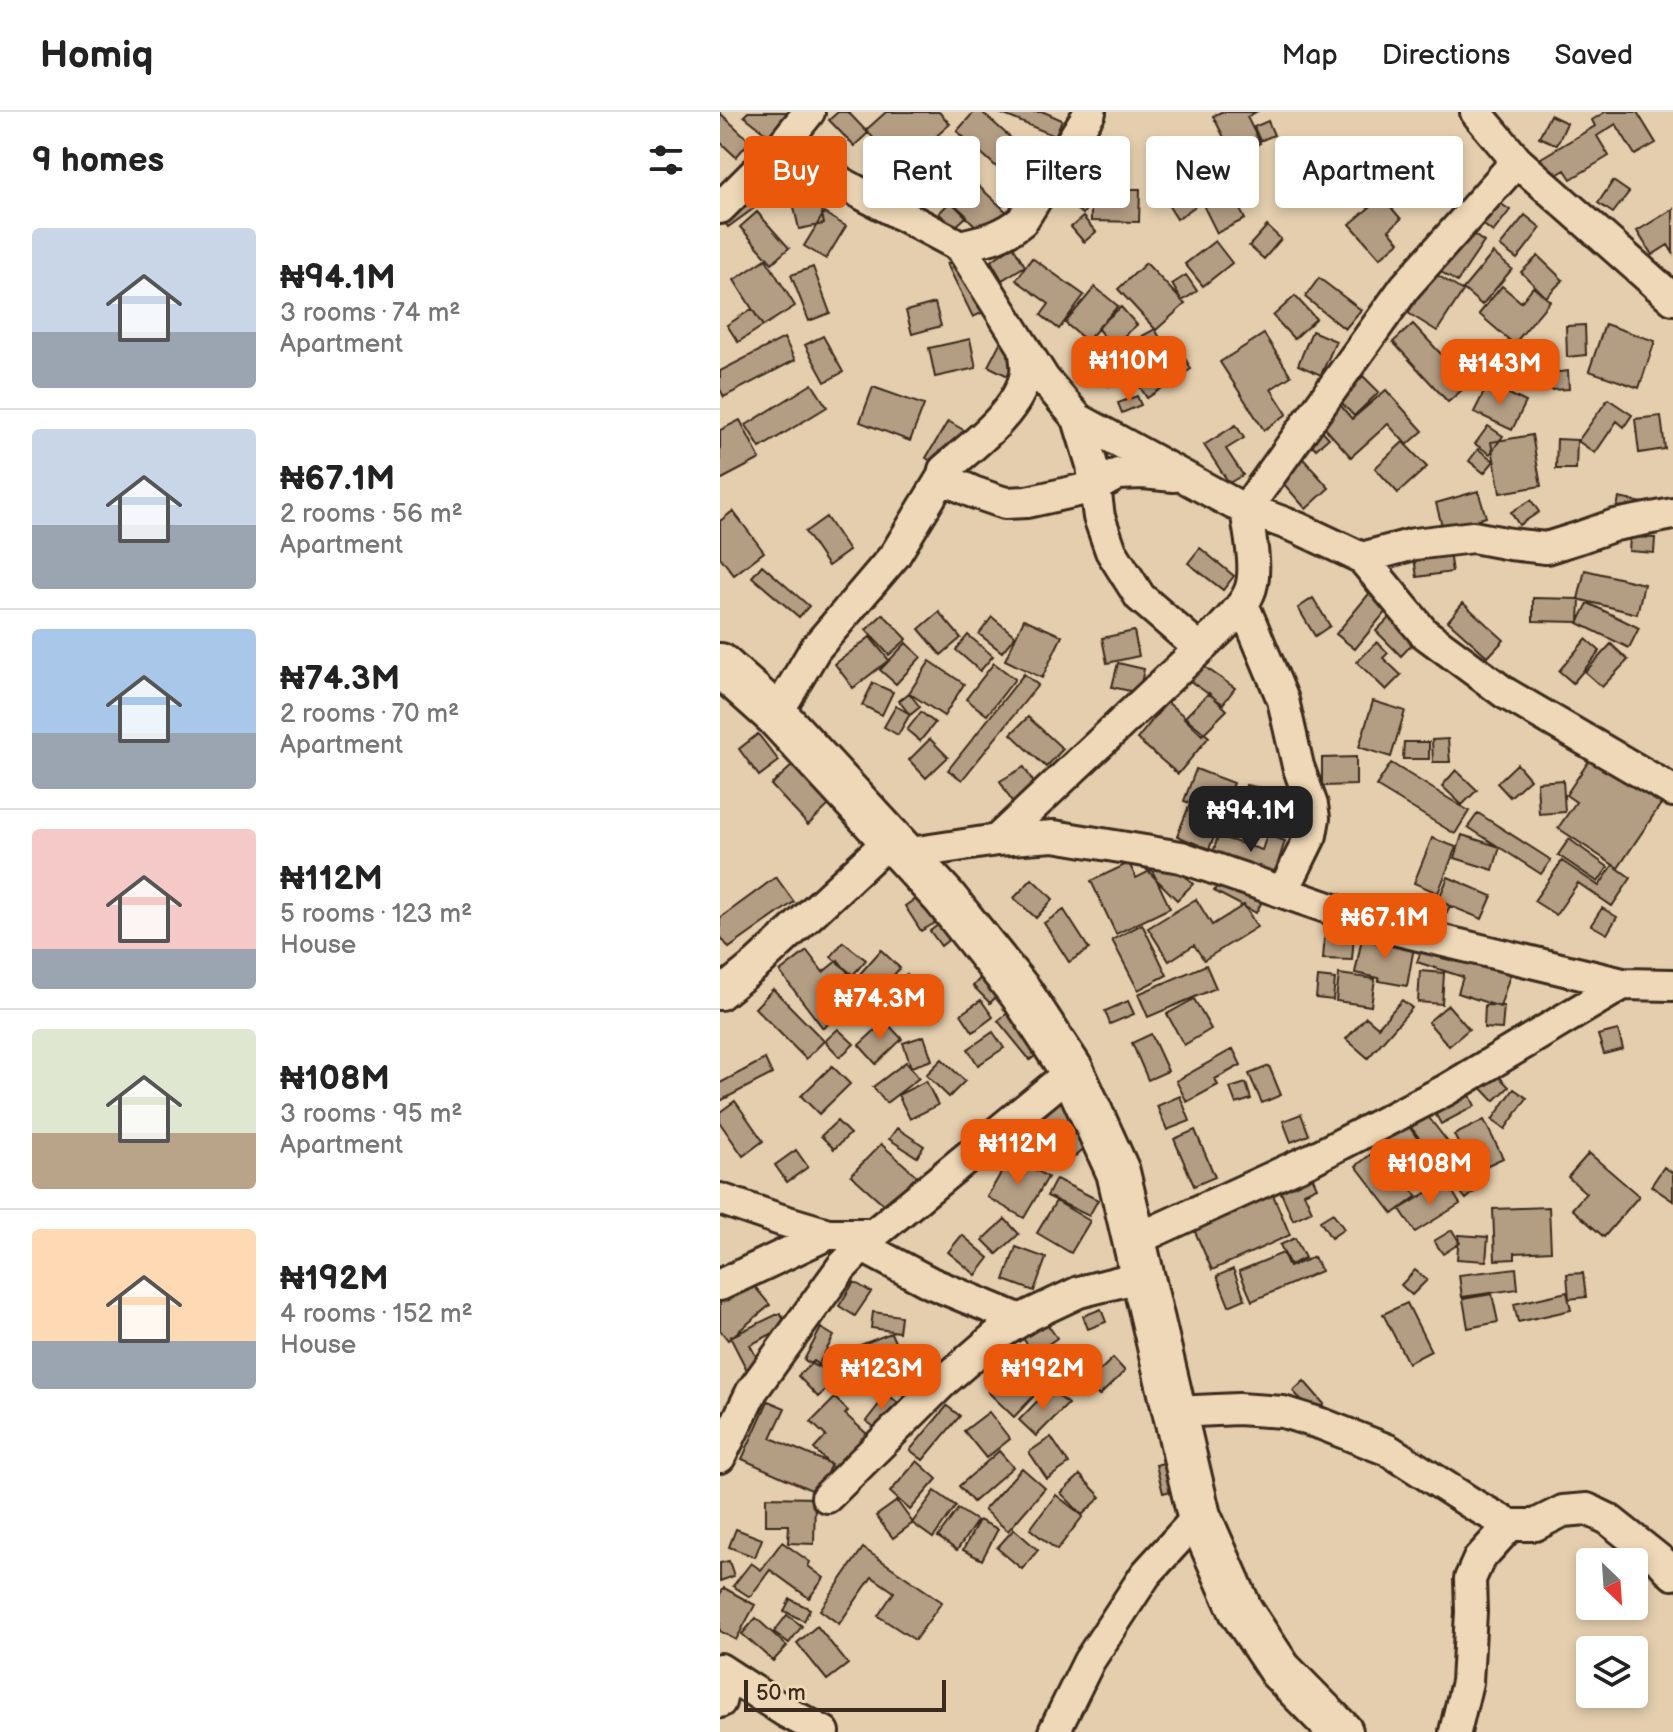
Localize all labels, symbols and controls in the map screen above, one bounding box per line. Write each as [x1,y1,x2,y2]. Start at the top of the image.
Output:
text: Homiq [40,33,153,78]
text: Map [1281,39,1338,72]
text: Directions [1382,39,1510,72]
text: Saved [1554,39,1633,72]
chip: Buy [744,136,847,208]
chip: Rent [863,136,980,208]
chip: Filters [996,136,1130,208]
chip: New [1146,136,1259,208]
chip: Apartment [1275,136,1463,208]
icon: filters [644,138,688,182]
text: 9 homes [32,140,164,181]
text: ₦94.1M [280,257,396,298]
icon: home [96,260,192,356]
text: 3 rooms · 74 m² [280,298,460,329]
text: Apartment [280,329,403,360]
pin: ₦110M [1073,336,1185,404]
pin: ₦143M [1444,339,1556,407]
text: ₦110M [1089,346,1169,377]
text: ₦143M [1459,349,1541,380]
text: ₦67.1M [280,458,395,499]
icon: home [96,461,192,557]
text: 2 rooms · 56 m² [280,499,463,530]
text: Apartment [280,530,403,561]
text: ₦74.3M [280,658,400,699]
icon: home [96,661,192,757]
text: 2 rooms · 70 m² [280,699,459,730]
text: Apartment [280,730,403,761]
pin: ₦94.1M [1186,786,1316,854]
text: ₦94.1M [1207,796,1295,827]
text: ₦112M [280,858,383,899]
icon: home [96,861,192,957]
pin: ₦67.1M [1320,893,1450,961]
text: 5 rooms · 123 m² [280,899,472,930]
text: ₦67.1M [1341,903,1429,934]
text: House [280,930,356,961]
pin: ₦74.3M [815,974,945,1042]
text: ₦74.3M [834,984,926,1015]
text: ₦108M [280,1058,390,1099]
icon: home [96,1061,192,1157]
text: 3 rooms · 95 m² [280,1099,462,1130]
pin: ₦112M [962,1119,1074,1187]
text: ₦112M [979,1129,1057,1160]
text: Apartment [280,1130,403,1161]
pin: ₦108M [1374,1139,1486,1207]
text: ₦108M [1388,1149,1472,1180]
text: ₦192M [280,1258,388,1299]
icon: home [96,1261,192,1357]
text: 4 rooms · 152 m² [280,1299,473,1330]
text: House [280,1330,356,1361]
pin: ₦123M [826,1344,938,1412]
pin: ₦192M [987,1344,1099,1412]
text: ₦123M [841,1354,923,1385]
text: ₦192M [1002,1354,1084,1385]
north arrow [1576,1548,1648,1620]
map controls [1576,1548,1648,1708]
button: layers [1576,1636,1648,1708]
scale bar [744,1676,946,1712]
text: 50 m [756,1680,806,1707]

